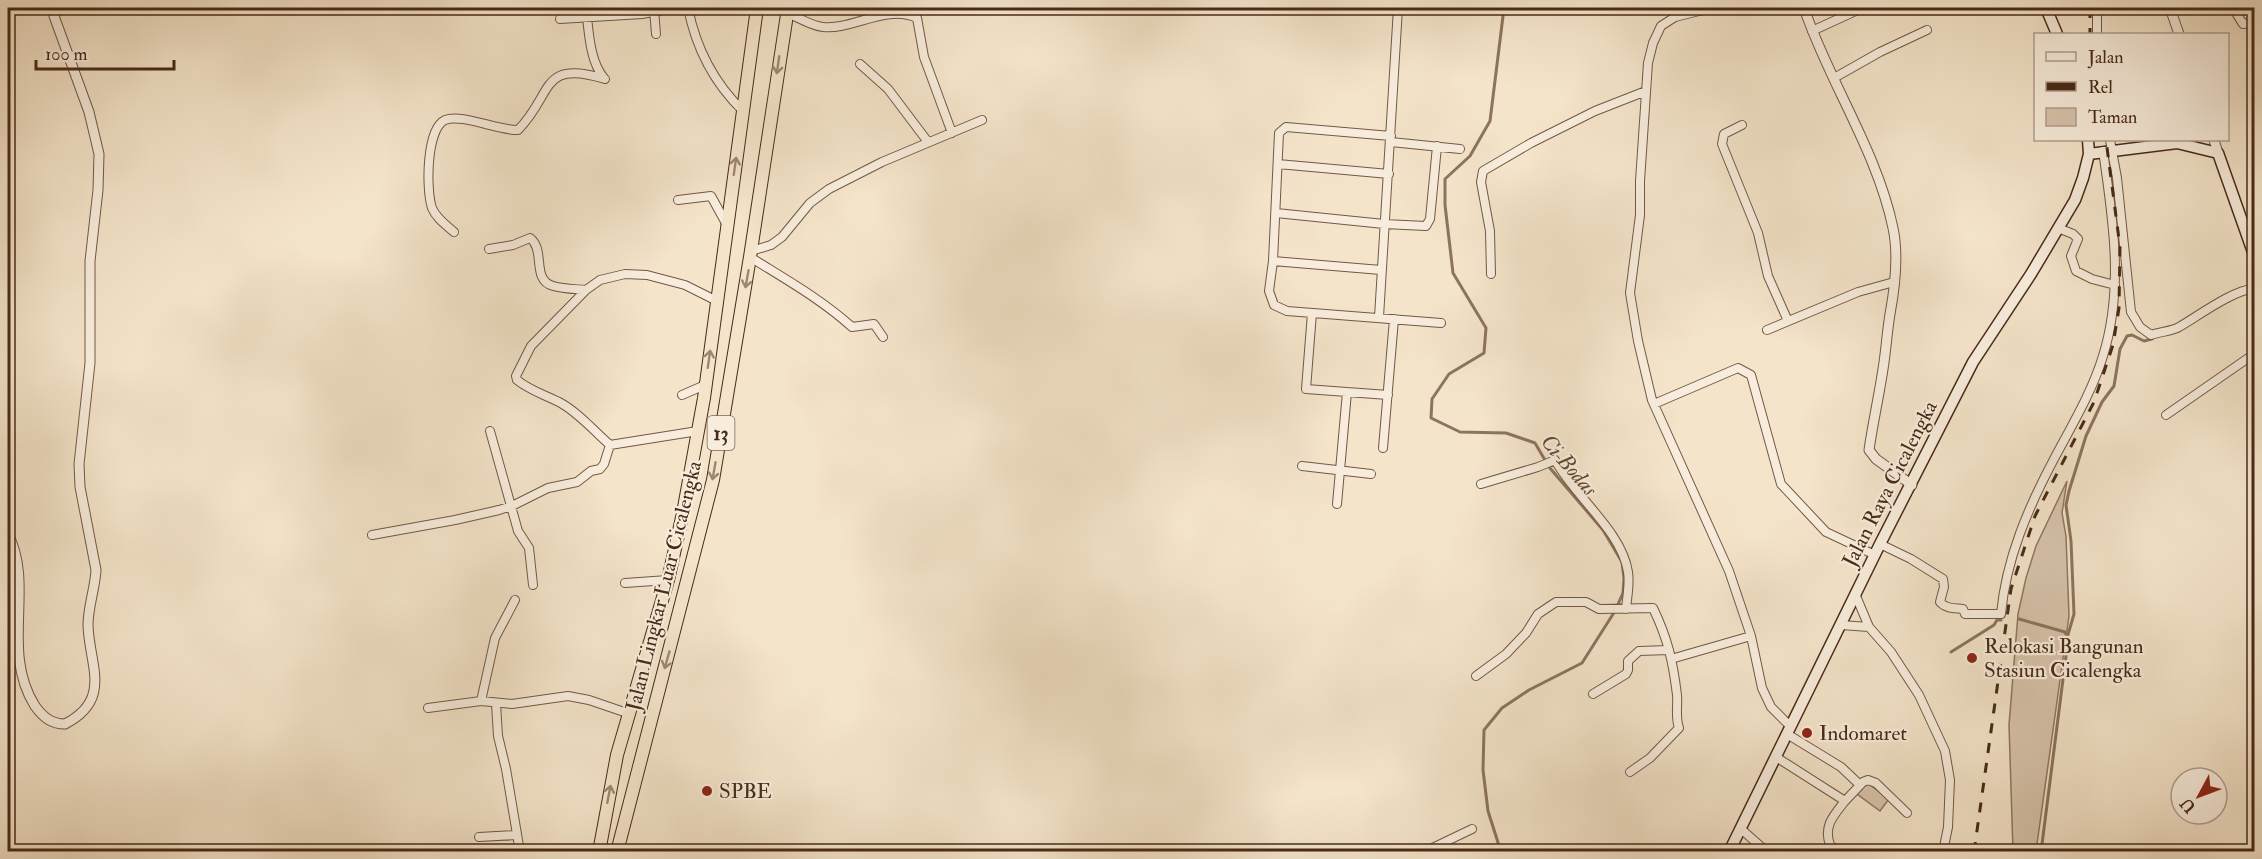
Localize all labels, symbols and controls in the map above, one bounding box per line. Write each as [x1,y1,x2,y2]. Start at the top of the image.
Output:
scale bar [36,33,174,71]
legend [2034,33,2229,141]
text: 100 m [45,43,88,66]
text: Jalan [2087,46,2124,69]
one-way arrow [773,55,784,75]
text: Rel [2088,76,2113,99]
text: Taman [2088,106,2137,129]
one-way arrow [730,156,741,176]
one-way arrow [741,269,752,288]
one-way arrow [704,349,715,369]
street label: Jalan Raya Cicalengka [1836,396,1944,573]
road number: 13 [708,416,734,450]
water label: Ci Bodas [1534,428,1604,503]
street label: Jalan Lingkar Luar Cicalengka [620,458,708,715]
one-way arrow [709,461,720,481]
place label: Relokasi Bangunan Stasiun Cicalengka [1984,633,2144,684]
one-way arrow [661,650,672,669]
marker: Relokasi Bangunan Stasiun Cicalengka [1965,651,1979,665]
place label: Indomaret [1819,720,1907,747]
marker: Indomaret [1800,726,1814,740]
north arrow [2169,766,2229,826]
place label: SPBE [719,778,772,805]
marker: SPBE [700,784,714,798]
one-way arrow [604,785,615,804]
text: U [2176,793,2200,817]

